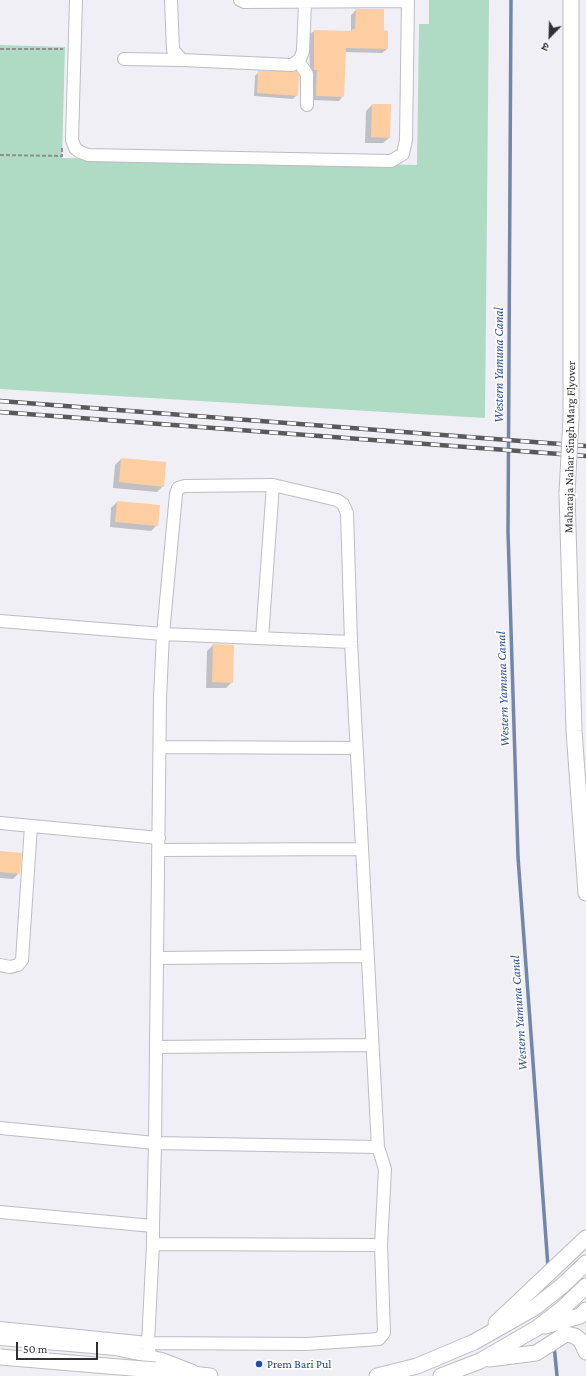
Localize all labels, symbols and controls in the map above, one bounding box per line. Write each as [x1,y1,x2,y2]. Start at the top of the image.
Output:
north arrow [530,16,570,56]
text: उ [540,40,551,54]
water label: Western Yamuna Canal [491,307,507,423]
street label: Maharaja Nahar Singh Marg Flyover [561,361,579,533]
water label: Western Yamuna Canal [493,631,513,747]
water label: Western Yamuna Canal [507,955,531,1071]
scale bar [18,1334,100,1360]
text: 50 m [23,1342,47,1356]
place label: Prem Bari Pul [267,1357,332,1371]
marker: Prem Bari Pul [254,1359,264,1369]

